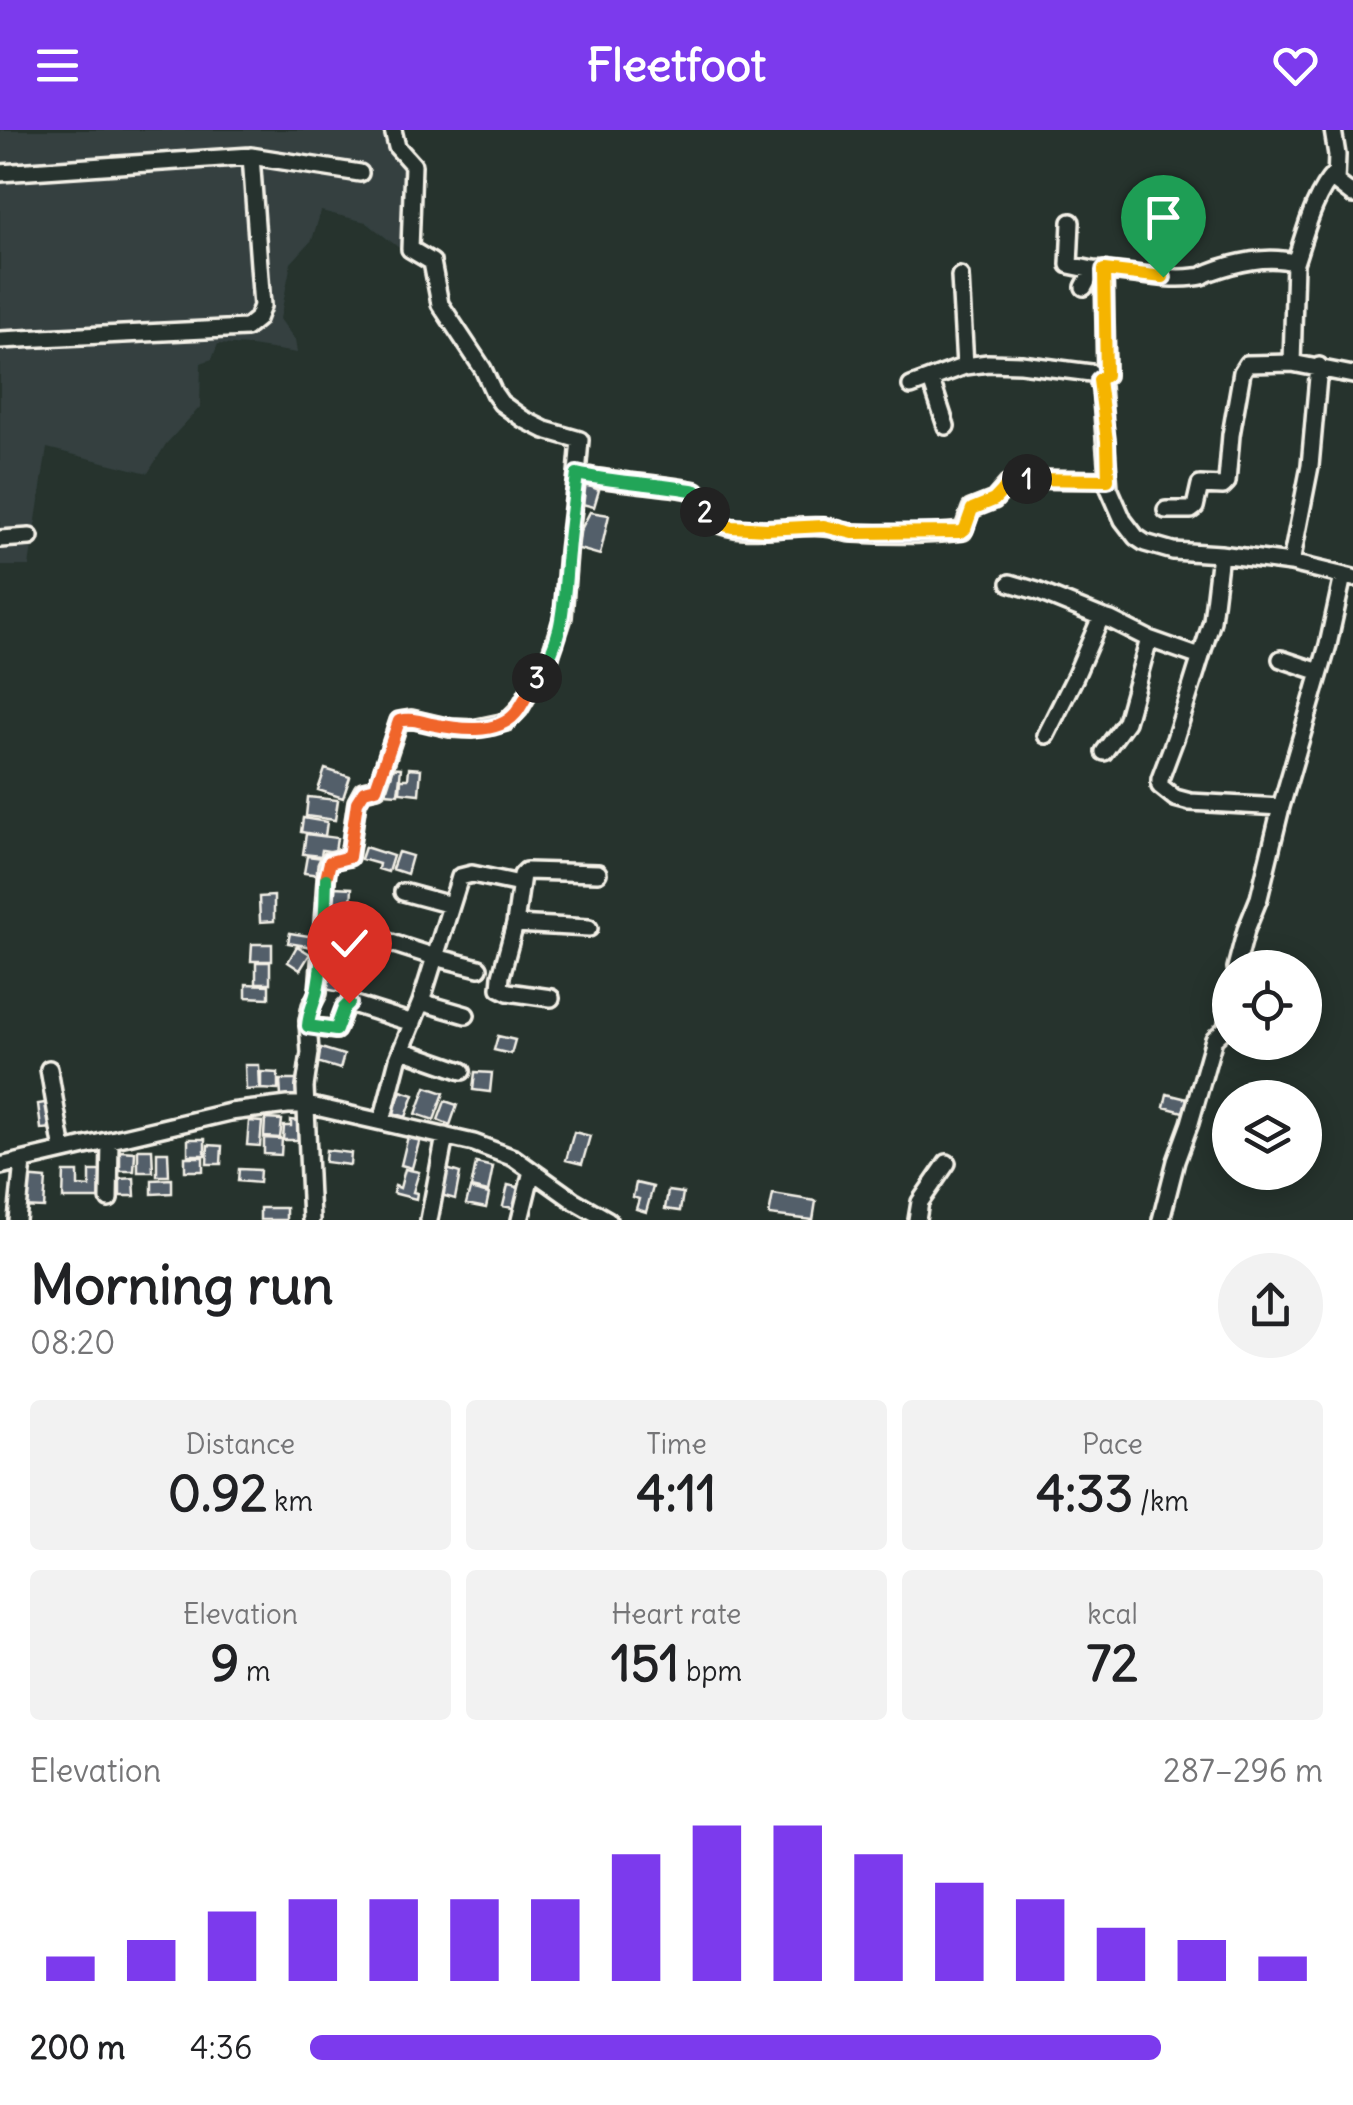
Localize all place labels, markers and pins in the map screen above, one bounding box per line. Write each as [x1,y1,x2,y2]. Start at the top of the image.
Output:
pin [1121,175,1206,278]
pin: 1 [1002,454,1052,504]
pin: 2 [680,487,730,537]
pin: 3 [512,653,562,703]
pin [307,901,392,1004]

